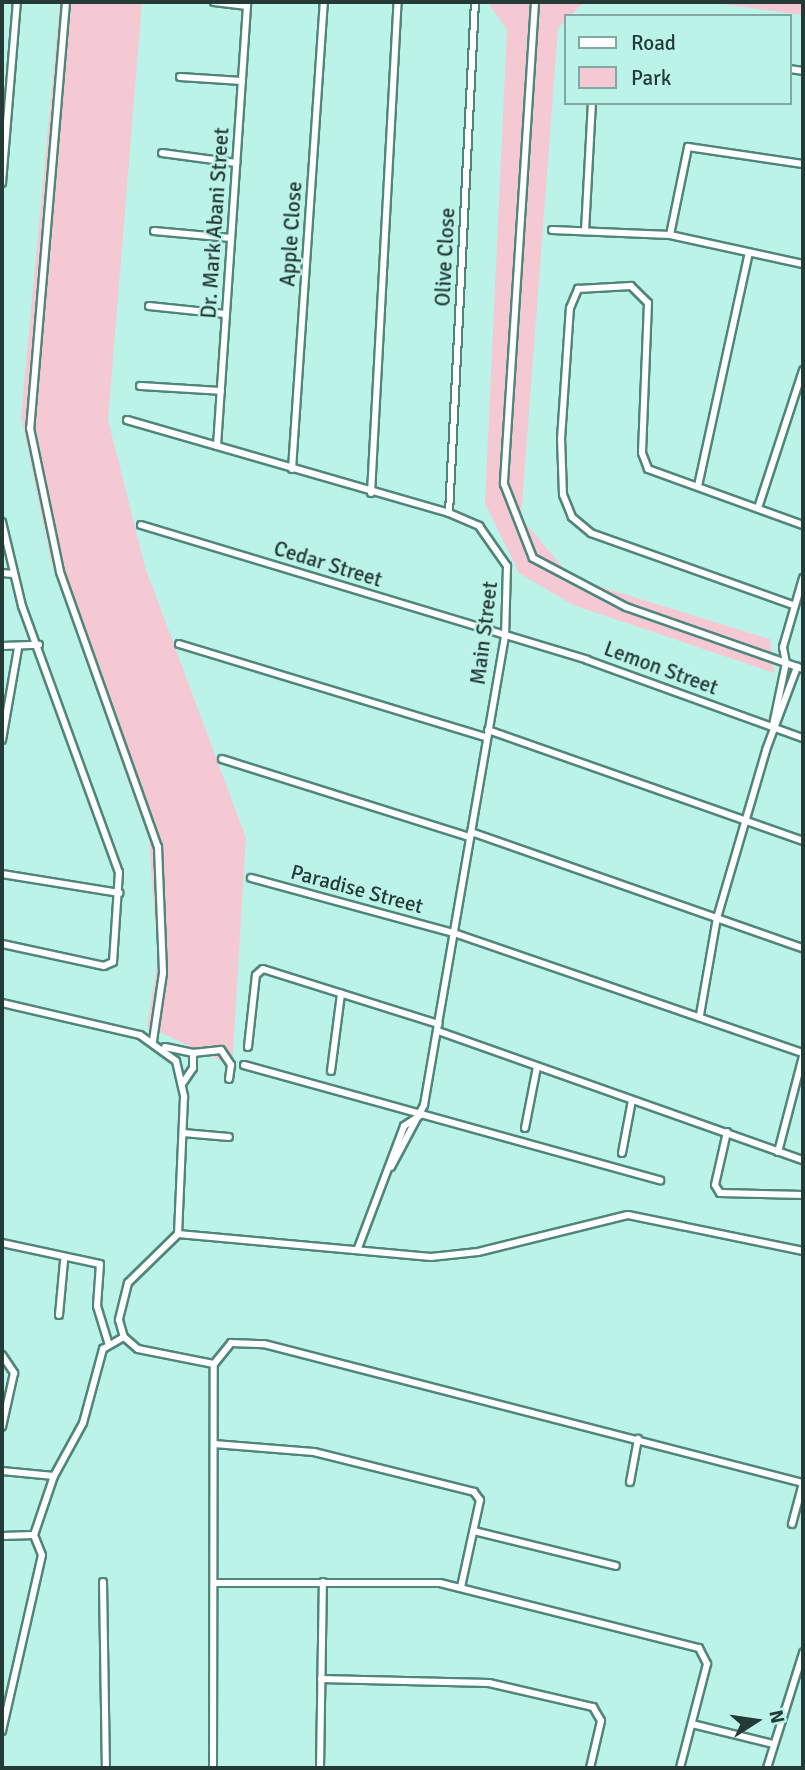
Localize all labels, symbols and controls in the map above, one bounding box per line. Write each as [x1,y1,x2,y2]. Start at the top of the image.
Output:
legend [564,14,791,105]
text: Road [631,30,676,56]
text: Park [631,65,671,91]
street label: Dr. Mark Abani Street [196,127,234,319]
street label: Apple Close [275,181,307,287]
street label: Olive Close [430,207,460,307]
street label: Cedar Street [271,536,385,592]
street label: Main Street [465,580,503,686]
street label: Lemon Street [601,636,721,700]
street label: Paradise Street [288,859,426,919]
north arrow [721,1686,791,1756]
text: N [763,1708,790,1726]

